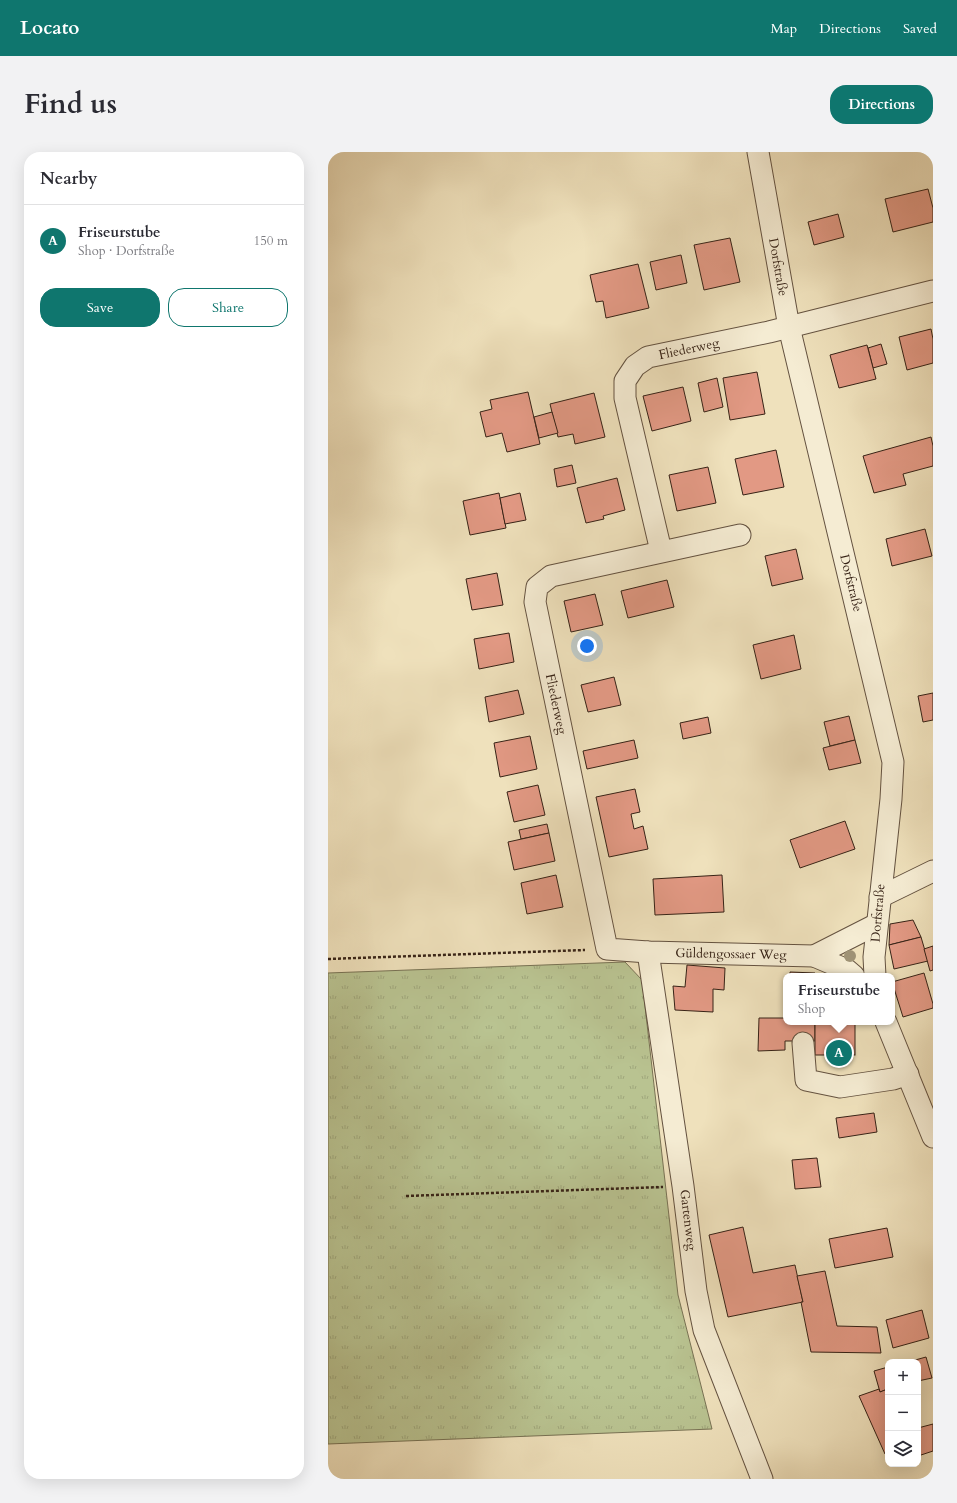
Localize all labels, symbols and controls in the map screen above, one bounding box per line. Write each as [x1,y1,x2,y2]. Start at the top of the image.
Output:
text: Locato [20,15,79,41]
text: Map [771,19,797,38]
text: Directions [819,19,881,38]
text: Saved [903,19,937,38]
text: Find us [24,85,117,123]
button: Directions [830,85,933,124]
text: Nearby [40,167,97,190]
text: Friseurstube [78,222,160,242]
text: A [48,232,58,250]
text: 150 m [254,232,288,250]
street label: Dorfstraße [764,237,792,298]
text: Shop · Dorfstraße [78,242,175,260]
button: Save [40,288,160,327]
button: Share [168,288,288,327]
street label: Fliederweg [657,334,722,364]
street label: Dorfstraße [835,552,867,614]
your location [577,636,597,656]
street label: Fliederweg [541,672,571,737]
street label: Dorfstraße [866,883,890,943]
street label: Güldengossaer Weg [675,944,787,964]
popup [783,973,895,1025]
text: Friseurstube [798,980,880,1000]
text: Shop [798,1000,825,1018]
pin: A [826,1038,852,1068]
street label: Gartenweg [675,1188,701,1252]
map controls [885,1359,921,1467]
button: + [885,1359,921,1395]
button: − [885,1395,921,1431]
button: layers [885,1431,921,1467]

